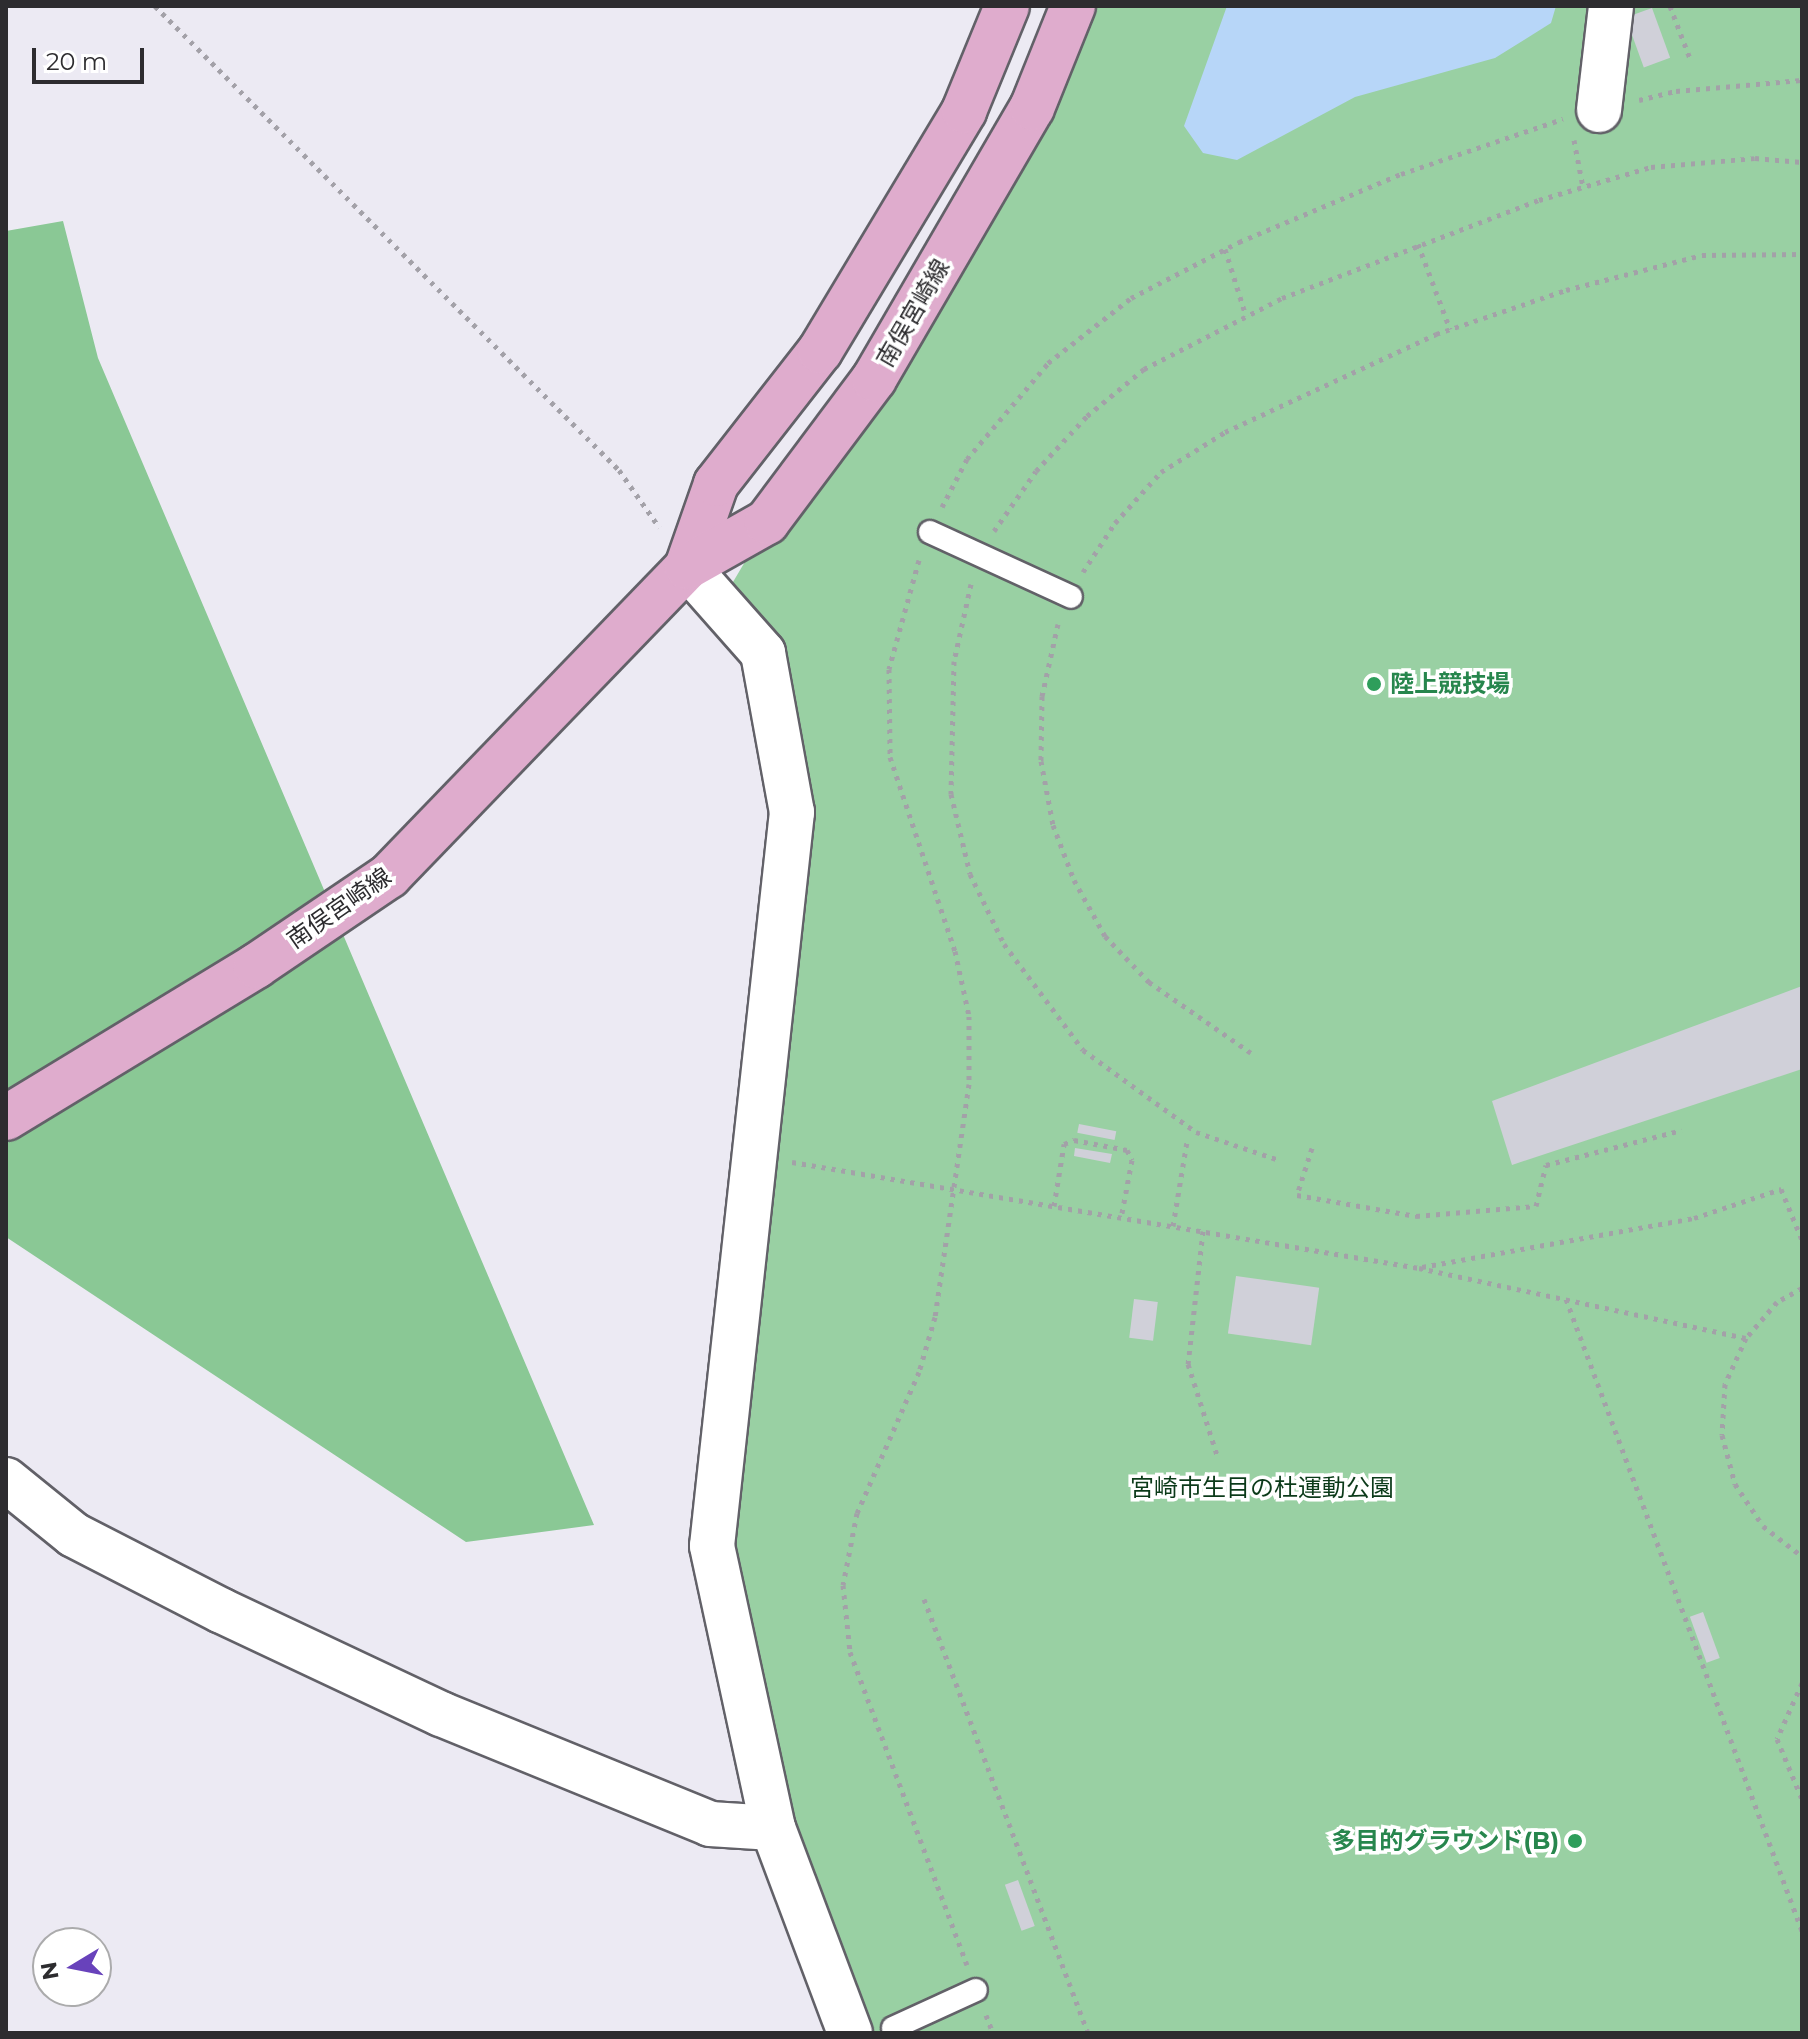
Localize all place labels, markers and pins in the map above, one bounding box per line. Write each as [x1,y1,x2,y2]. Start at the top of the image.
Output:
place label: 陸上競技場 [1390,670,1510,698]
marker: 陸上競技場 [1365,675,1383,693]
place label: 多目的グラウンド(B) [1331,1827,1559,1855]
marker: 多目的グラウンド(B) [1566,1832,1584,1850]

